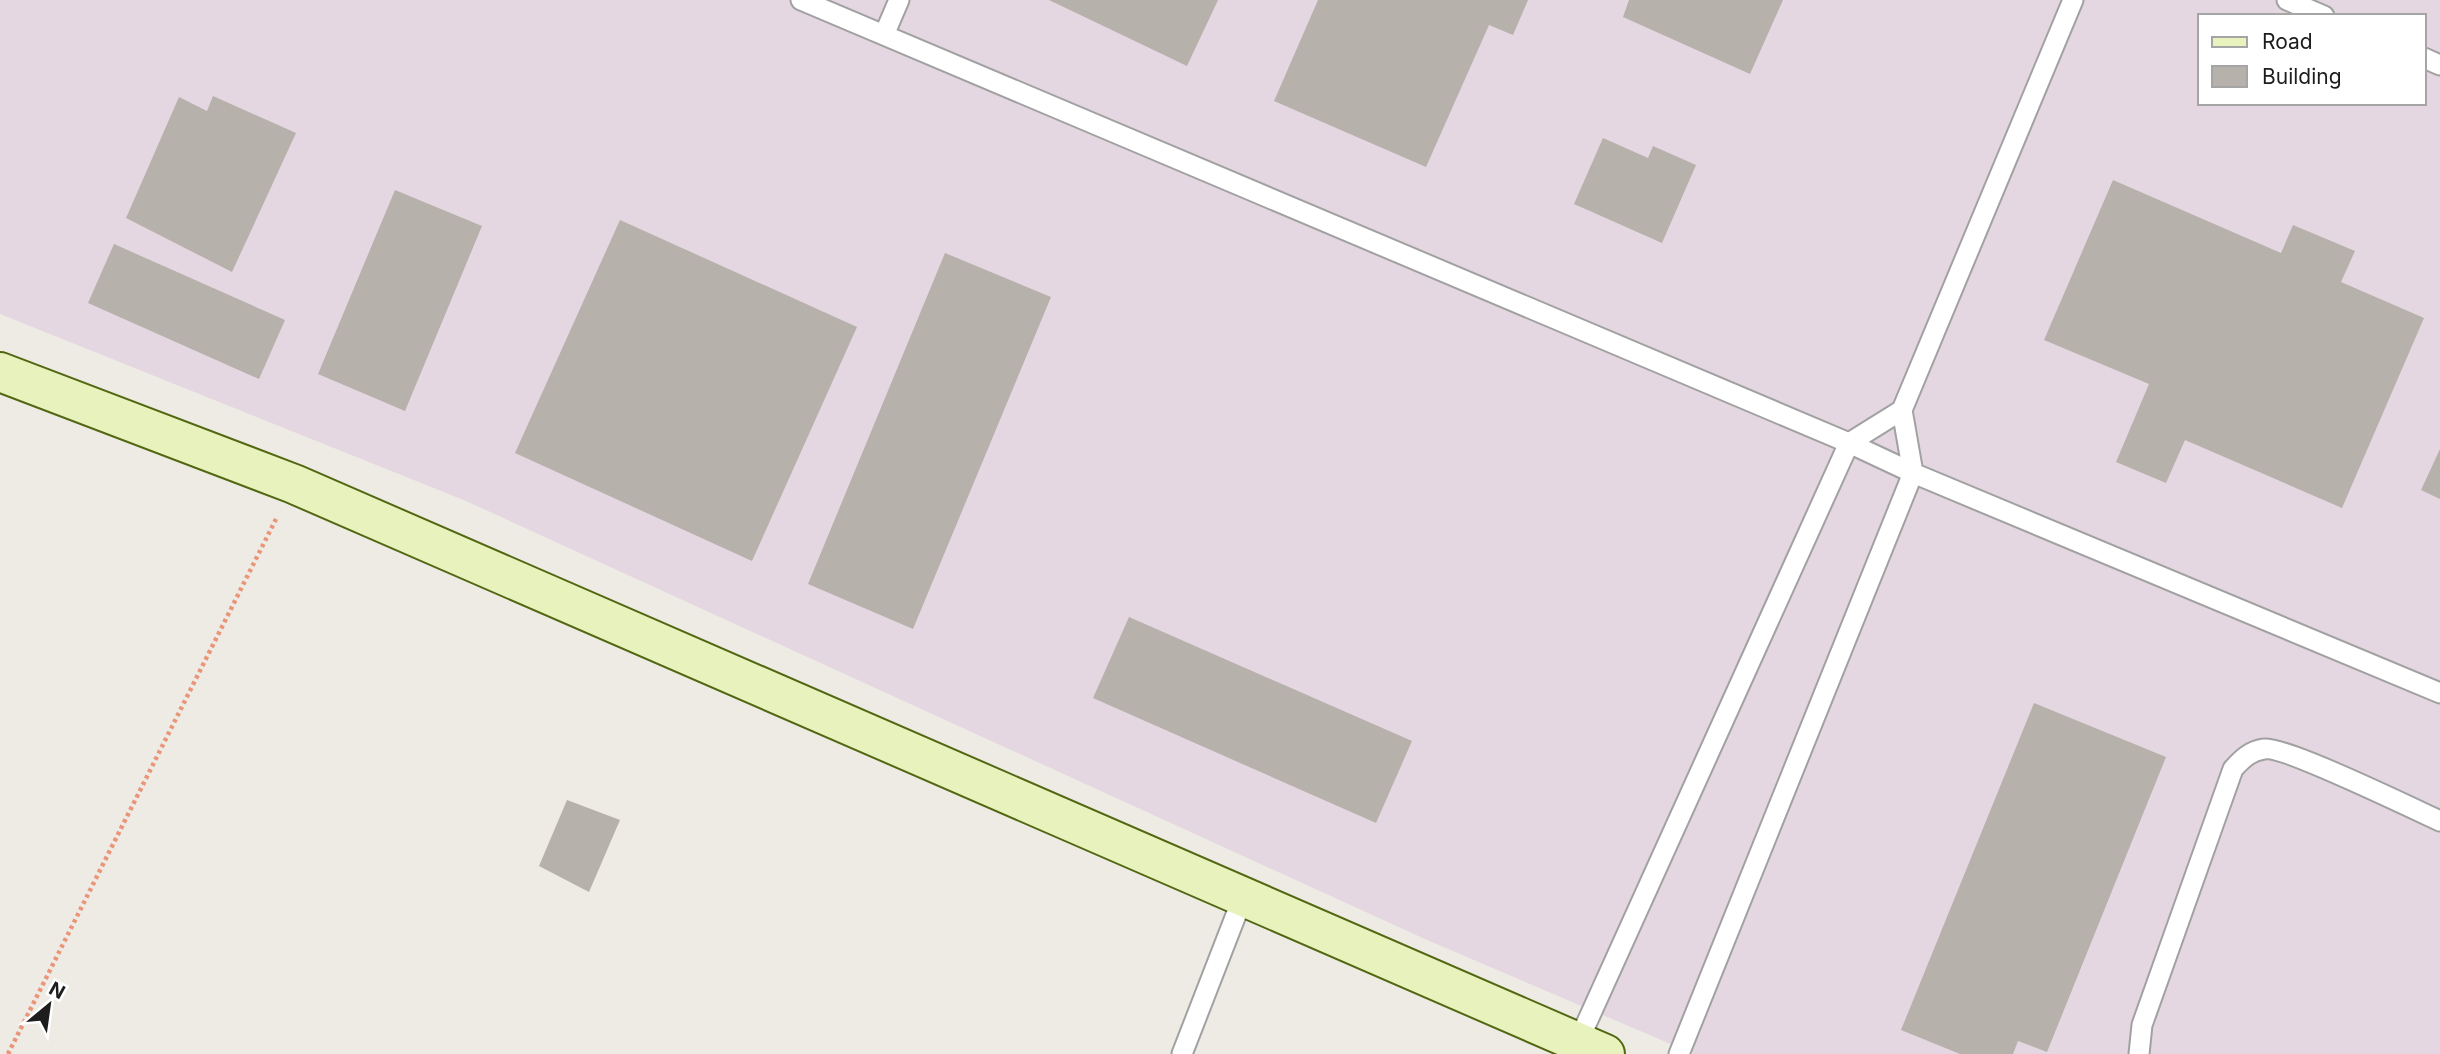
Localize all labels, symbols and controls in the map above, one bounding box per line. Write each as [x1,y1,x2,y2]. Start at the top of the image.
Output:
legend [2198,14,2426,105]
text: Road [2262,29,2313,54]
text: Building [2262,64,2342,89]
north arrow [14,970,84,1040]
text: N [45,977,69,1004]

